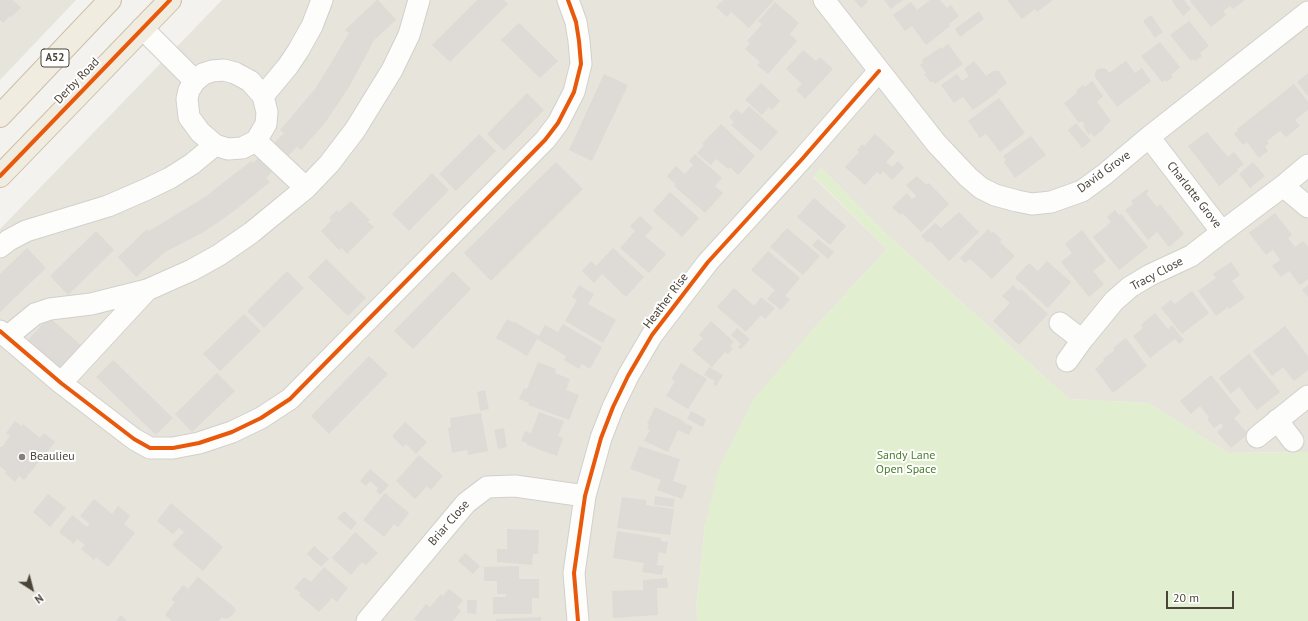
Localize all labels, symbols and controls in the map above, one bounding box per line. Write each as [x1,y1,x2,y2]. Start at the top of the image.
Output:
road number: A52 [41,49,69,67]
street label: Derby Road [51,55,103,107]
street label: David Grove [1075,148,1133,196]
street label: Charlotte Grove [1164,159,1224,231]
street label: Tracy Close [1128,254,1186,294]
street label: Heather Rise [641,270,691,332]
park label: Sandy Lane Open Space [876,449,936,477]
place label: Beaulieu [30,450,75,464]
marker: Beaulieu [17,452,27,462]
street label: Briar Close [425,497,473,549]
north arrow [12,569,52,609]
scale bar [1168,583,1236,609]
text: 20 m [1173,590,1199,605]
text: N [32,591,46,606]

